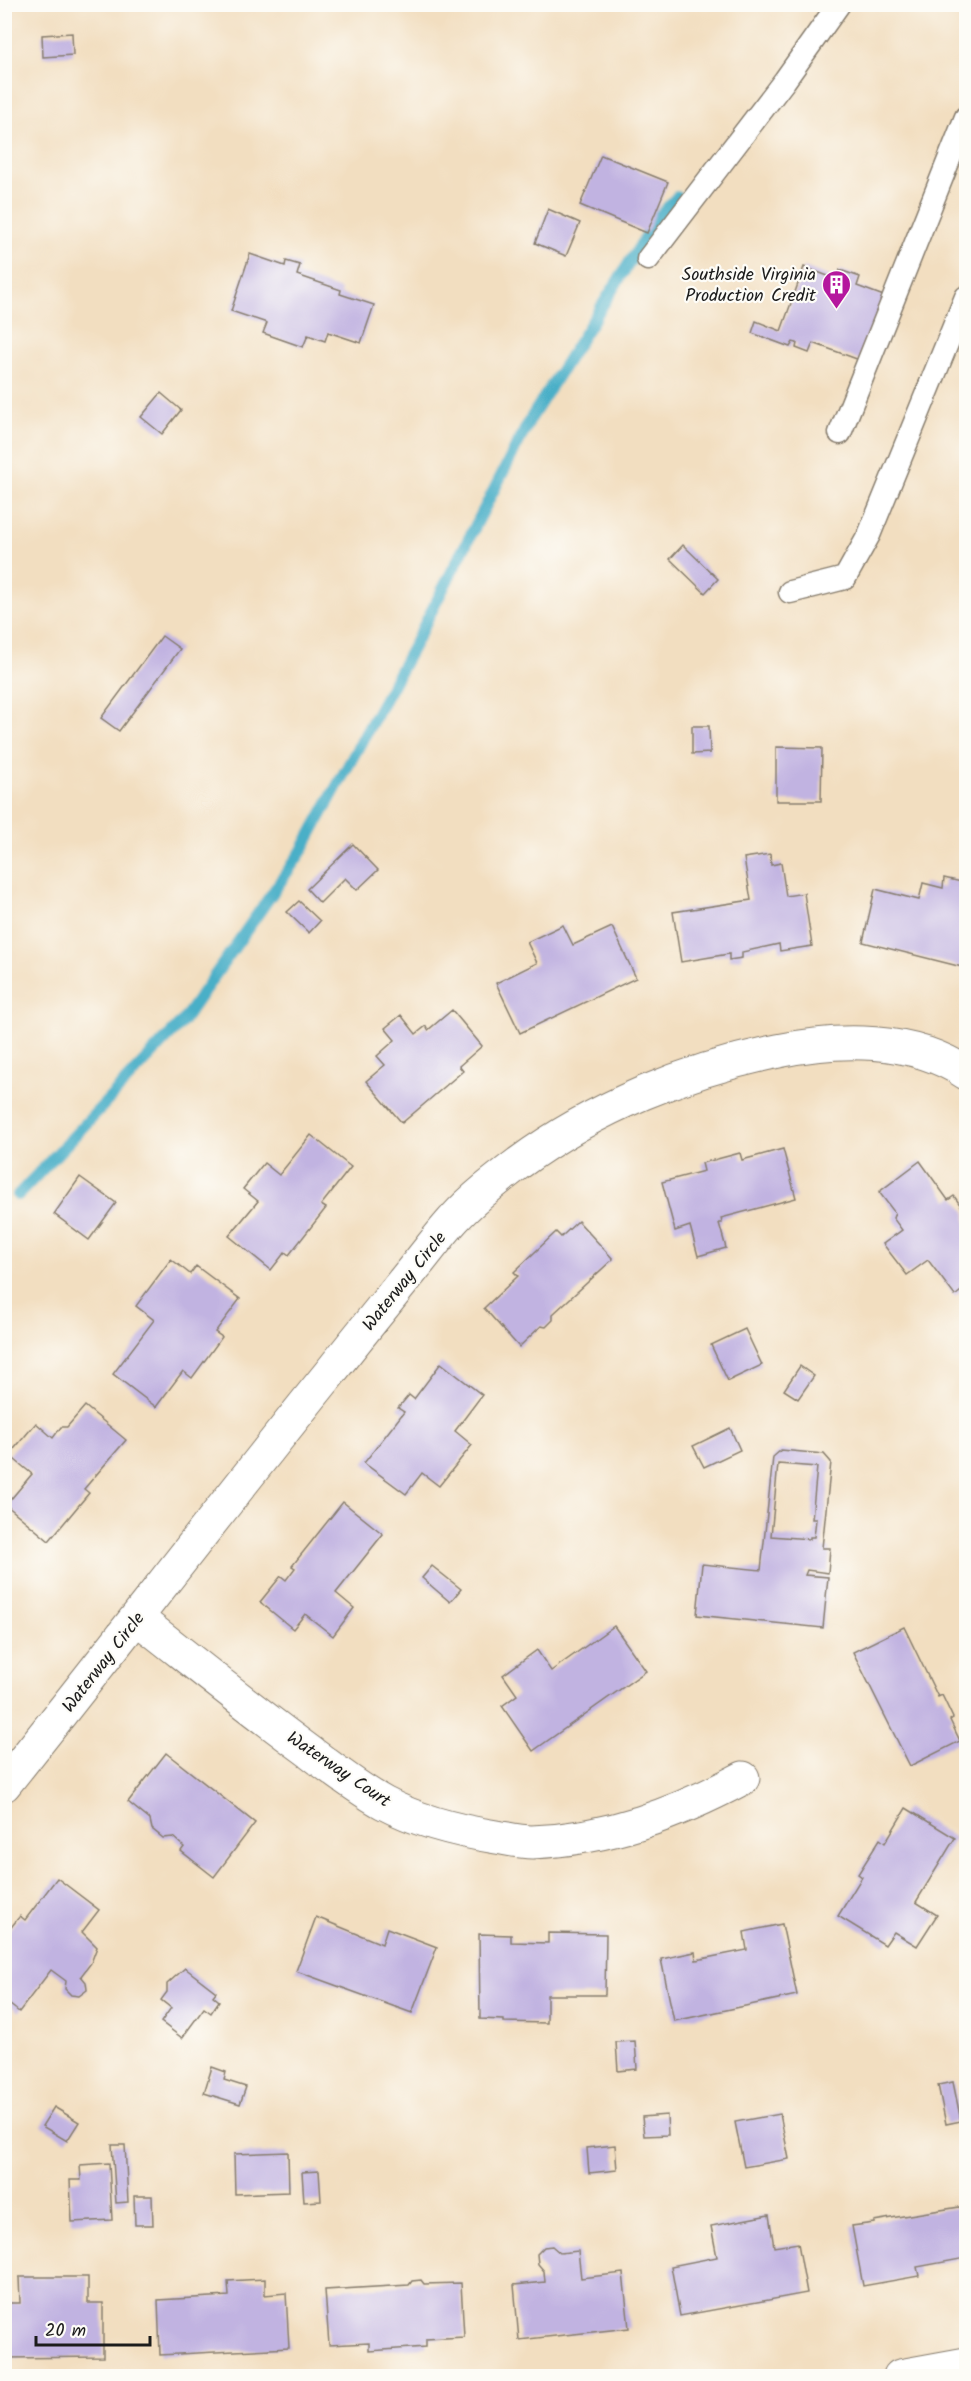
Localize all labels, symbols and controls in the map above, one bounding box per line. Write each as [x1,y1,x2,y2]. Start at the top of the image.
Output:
place label: Southside Virginia Production Credit [682,261,817,311]
building icon: Southside Virginia Production Credit [821,268,853,310]
street label: Waterway Circle [356,1226,455,1338]
street label: Waterway Circle [55,1606,153,1720]
street label: Waterway Court [280,1725,397,1816]
scale bar [36,2309,150,2347]
text: 20 m [45,2317,86,2346]

